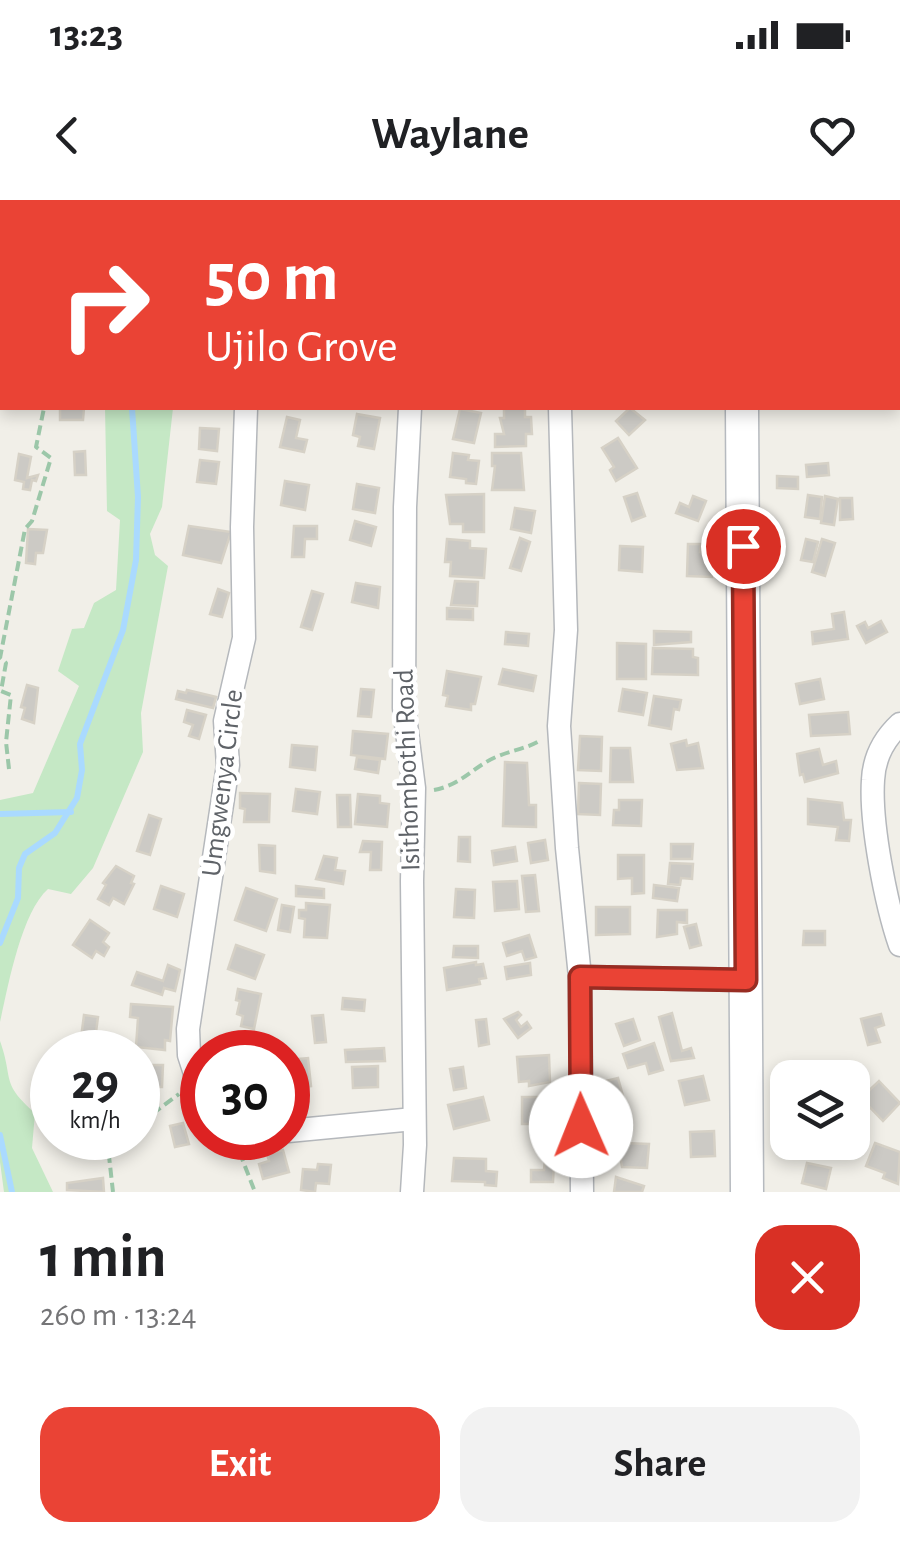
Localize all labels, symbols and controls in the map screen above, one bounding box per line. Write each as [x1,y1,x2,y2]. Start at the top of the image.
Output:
text: 13:23 [50,16,123,54]
icon: back [40,108,95,163]
icon: heart [805,108,860,163]
text: Waylane [371,112,529,157]
icon: right [40,240,170,370]
text: 50 m [205,243,339,313]
text: Ujilo Grove [205,325,398,370]
pin [701,504,786,589]
icon: arrive [716,519,771,574]
street label: Isithombothi Road [390,668,426,872]
street label: Umgwenya Circle [198,688,248,878]
speed limit sign: 30 [180,1030,310,1160]
text: 29 [71,1058,119,1108]
map controls [770,1060,870,1160]
button: layers [770,1060,870,1160]
position arrow [529,1074,633,1178]
text: km/h [69,1108,121,1133]
button: close [755,1225,860,1330]
text: 1 min [40,1228,166,1288]
text: 260 m · 13:24 [40,1299,197,1331]
button: Exit [40,1407,440,1522]
button: Share [460,1407,860,1522]

